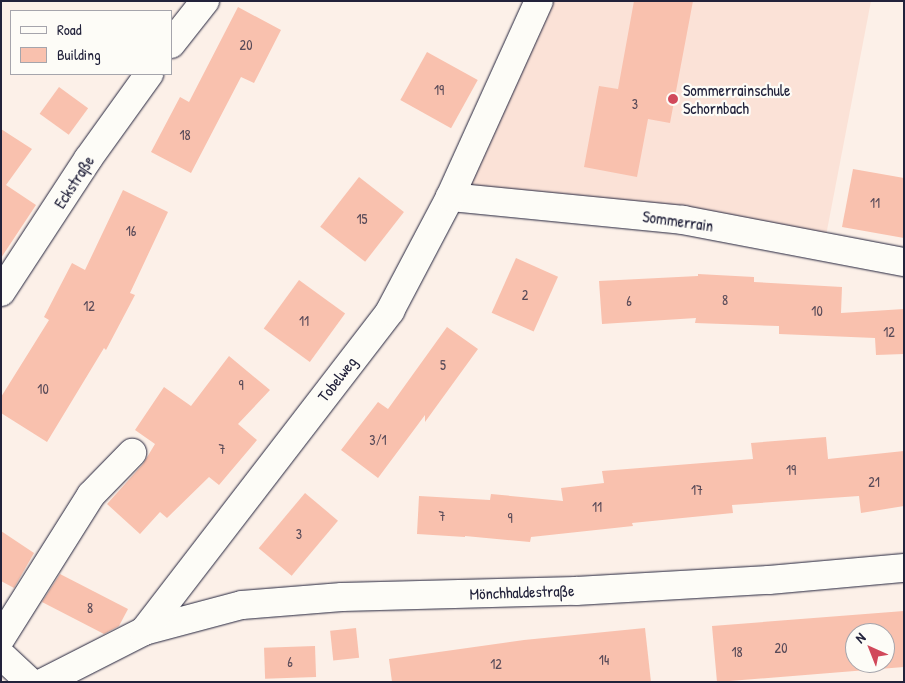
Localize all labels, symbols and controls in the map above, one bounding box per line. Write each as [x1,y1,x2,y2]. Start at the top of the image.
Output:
legend [10,10,172,75]
text: Road [57,19,82,40]
house number: 20 [240,37,252,53]
text: Building [57,44,101,65]
place label: Sommerrainschule Schornbach [683,80,790,118]
house number: 19 [434,82,444,98]
marker: Sommerrainschule Schornbach [667,93,679,105]
house number: 3 [632,96,638,112]
house number: 18 [179,127,191,143]
street label: Eckstraße [50,152,98,212]
house number: 11 [870,195,880,211]
street label: Sommerrain [641,207,715,235]
house number: 15 [356,211,368,227]
house number: 16 [126,223,136,239]
house number: 2 [522,287,528,303]
house number: 8 [722,292,728,308]
house number: 6 [626,293,632,309]
house number: 12 [83,298,95,314]
house number: 10 [811,303,823,319]
house number: 11 [299,313,309,329]
house number: 12 [883,324,895,340]
street label: Tobelweg [313,353,361,405]
house number: 5 [440,357,446,373]
house number: 9 [238,377,244,393]
house number: 10 [37,381,49,397]
house number: 3/1 [369,432,387,448]
house number: 7 [219,441,225,457]
house number: 19 [786,462,796,478]
house number: 21 [868,474,880,490]
house number: 17 [691,482,703,498]
house number: 11 [592,499,602,515]
house number: 7 [439,508,445,524]
house number: 9 [507,510,513,526]
house number: 3 [296,526,302,542]
street label: Mönchhaldestraße [469,581,575,603]
house number: 8 [87,600,93,616]
north arrow [845,623,895,673]
text: N [851,628,869,647]
house number: 20 [775,640,787,656]
house number: 18 [731,644,743,660]
house number: 14 [599,652,609,668]
house number: 6 [287,654,293,670]
house number: 12 [490,656,502,672]

